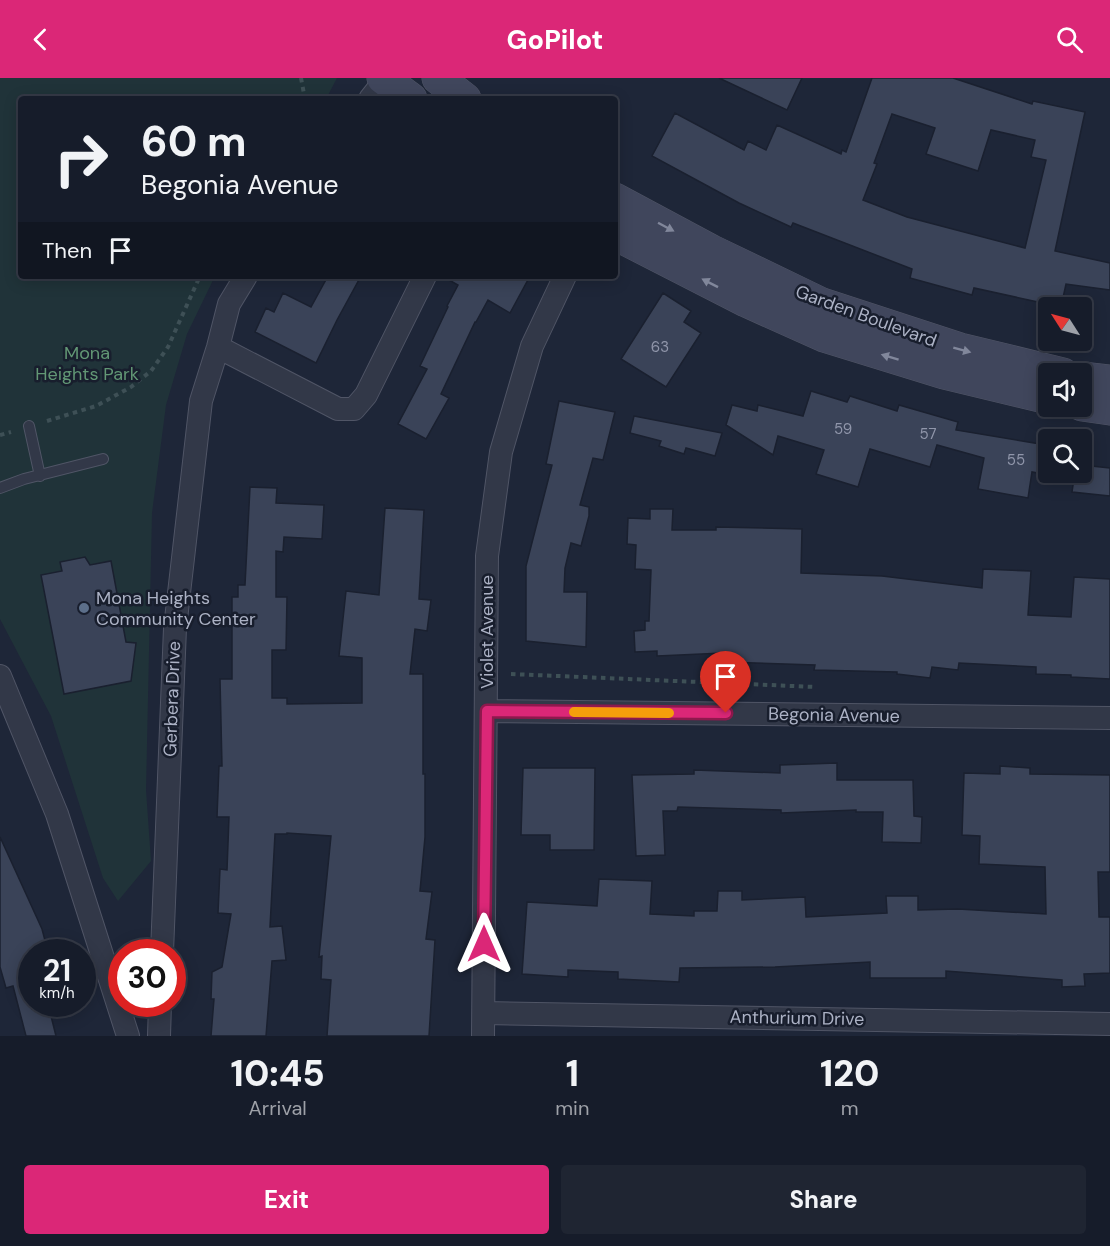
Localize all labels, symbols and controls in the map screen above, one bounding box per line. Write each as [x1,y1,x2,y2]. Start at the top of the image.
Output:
text: GoPilot [507,22,603,57]
icon: back [24,23,57,56]
icon: search [1053,23,1086,56]
text: 60 m [141,114,247,169]
icon: right [42,120,120,198]
text: Begonia Avenue [141,167,339,202]
one-way arrow [658,222,675,232]
icon: arrive [104,234,137,267]
text: Then [42,236,92,265]
one-way arrow [702,278,719,288]
street label: Garden Boulevard [792,279,940,353]
north arrow [1038,297,1092,351]
map controls [1038,297,1092,483]
house number: 63 [651,337,669,357]
park label: Mona Heights Park [35,341,139,386]
one-way arrow [953,345,971,355]
one-way arrow [881,352,899,361]
button: sound [1038,363,1092,417]
house number: 59 [834,419,852,439]
house number: 57 [920,424,936,444]
button: search [1038,429,1092,483]
house number: 55 [1007,450,1025,470]
street label: Violet Avenue [475,575,499,689]
place label: Mona Heights Community Center [96,586,256,631]
marker: Mona Heights Community Center [77,601,91,615]
street label: Gerbera Drive [158,641,186,757]
pin [700,651,751,713]
icon: arrive [709,660,742,693]
street label: Begonia Avenue [768,702,900,728]
position arrow [452,912,516,976]
speed limit sign: 30 [108,939,186,1017]
text: 21 [43,951,71,990]
text: km/h [39,983,75,1003]
street label: Anthurium Drive [729,1005,865,1031]
text: 10:45 [231,1050,325,1097]
text: 1 [566,1050,579,1097]
text: 120 [820,1050,879,1097]
text: Arrival [249,1095,307,1121]
text: min [555,1095,589,1121]
text: m [841,1095,859,1121]
button: Exit [24,1165,549,1234]
button: Share [561,1165,1086,1234]

